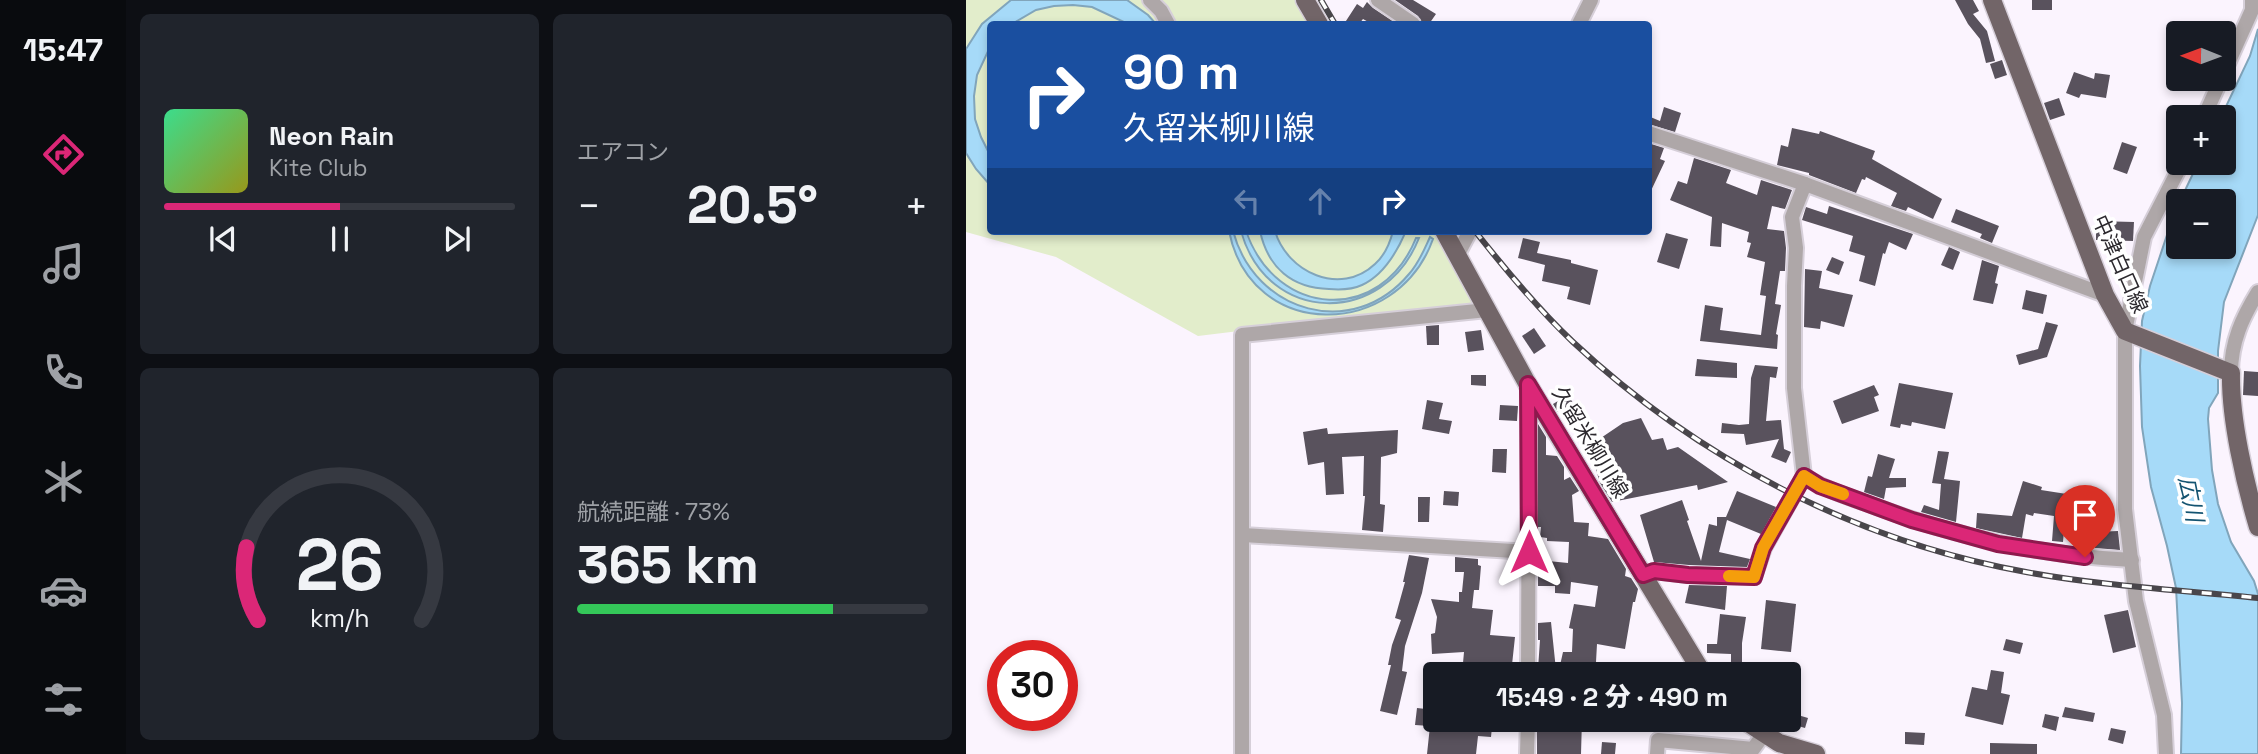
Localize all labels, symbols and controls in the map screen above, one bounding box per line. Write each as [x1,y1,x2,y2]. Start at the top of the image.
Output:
north arrow [2166,21,2236,91]
map controls [2166,21,2236,259]
text: 15:47 [23,30,103,70]
text: 90 m [1123,41,1239,103]
icon: right [1008,49,1099,140]
button: + [2166,105,2236,175]
text: 久留米柳川線 [1123,108,1315,148]
text: Neon Rain [269,119,394,153]
icon: directions [39,130,88,179]
text: エアコン [577,137,669,167]
text: Kite Club [269,153,368,183]
text: 20.5° [687,172,818,238]
text: − [577,182,601,230]
text: + [904,182,928,230]
icon: left [1228,182,1266,220]
icon: ahead [1301,182,1339,220]
icon: right [1374,182,1412,220]
button: − [2166,189,2236,259]
street label: 中津白口線 [2087,210,2154,317]
icon: previous [204,220,242,258]
icon: pause [321,220,359,258]
icon: next [438,220,476,258]
icon: music [39,239,88,288]
icon: phone [39,348,88,397]
street label: 久留米柳川線 [1546,381,1634,503]
icon: climate [39,457,88,506]
water label: 広川 [2172,474,2211,527]
pin [2055,485,2115,557]
icon: arrive [2066,496,2104,534]
text: 航続距離 · 73% [577,497,730,527]
position arrow [1492,515,1566,589]
text: 26 [295,518,384,611]
text: 365 km [577,532,759,598]
icon: car [39,566,88,615]
text: km/h [310,602,369,634]
speed limit sign: 30 [987,640,1078,731]
icon: filters [39,675,88,724]
text: 15:49 · 2 分 · 490 m [1496,680,1728,714]

